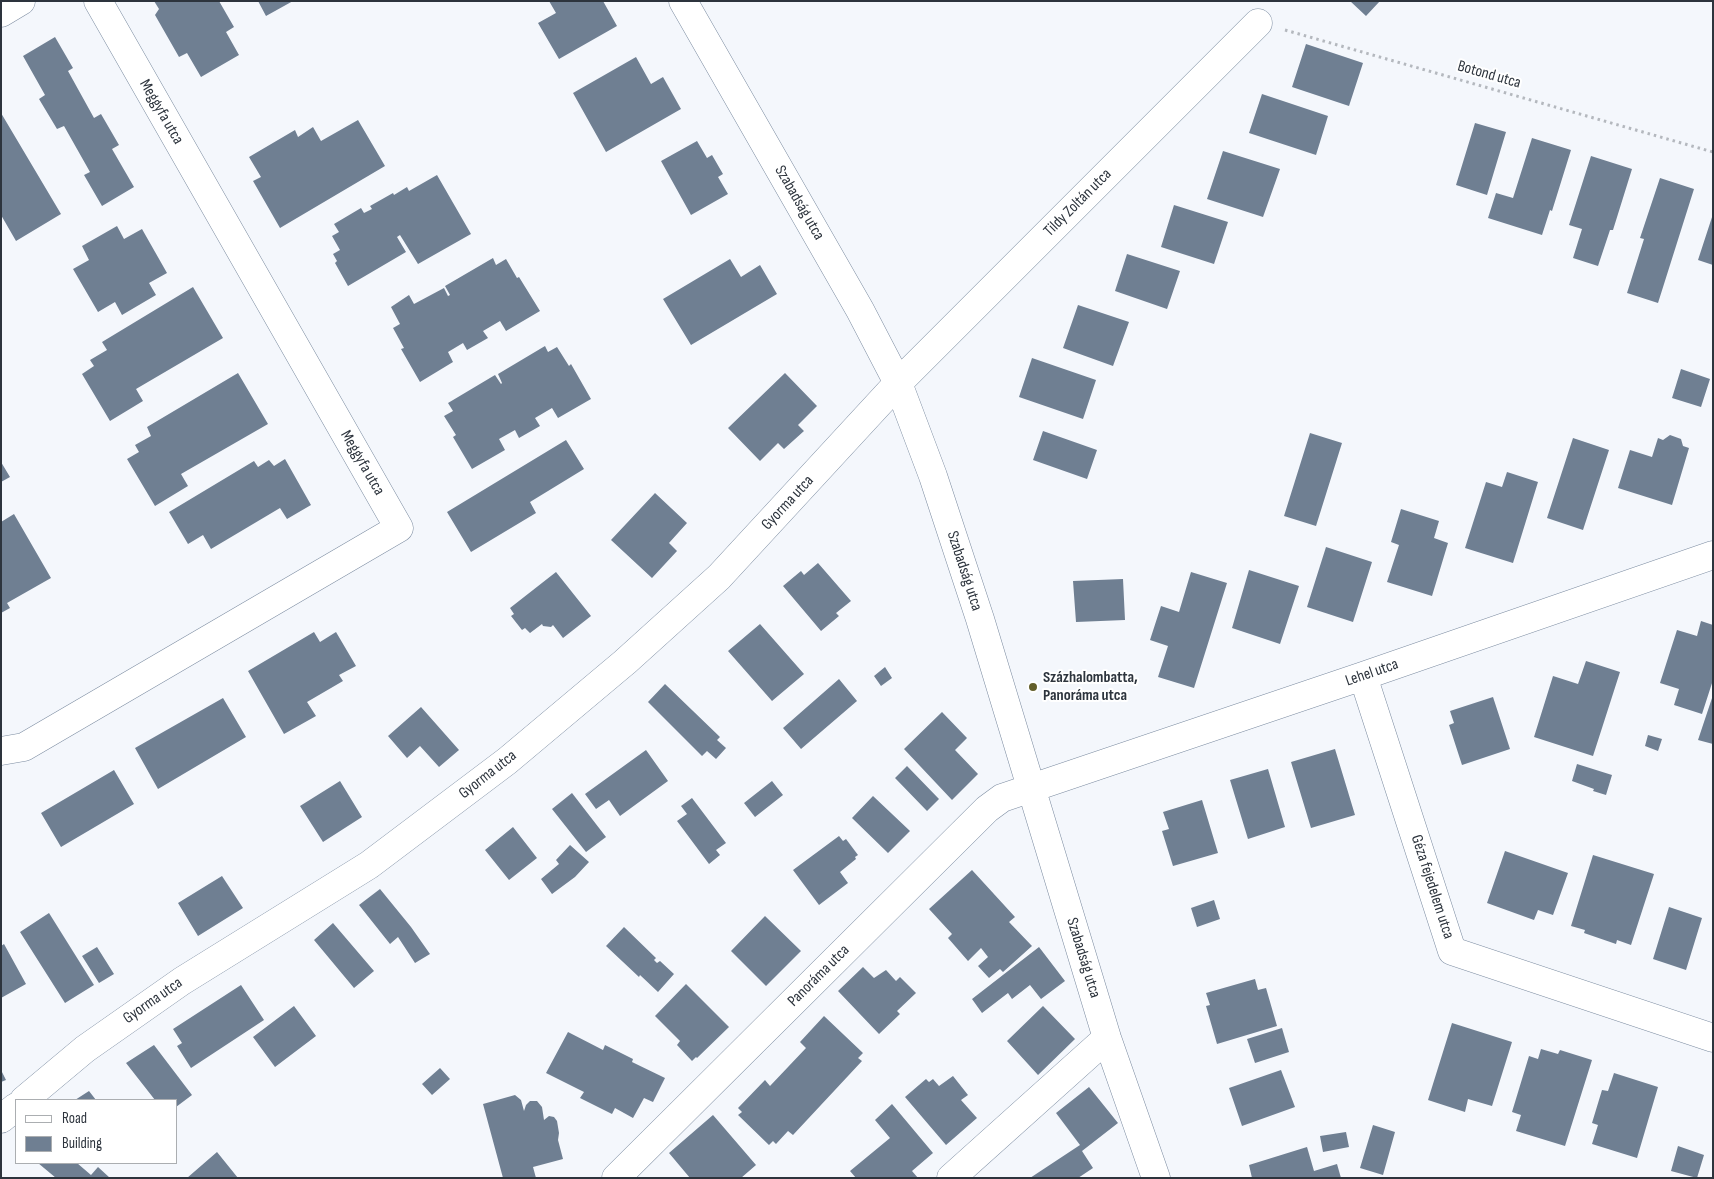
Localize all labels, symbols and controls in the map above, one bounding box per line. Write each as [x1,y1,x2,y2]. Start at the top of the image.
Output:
street label: Botond utca [1455,57,1523,93]
street label: Meggyfa utca [135,76,187,148]
street label: Szabadság utca [770,162,828,244]
street label: Tildy Zoltán utca [1040,165,1116,241]
street label: Meggyfa utca [336,427,388,499]
street label: Gyorma utca [758,472,818,534]
street label: Szabadság utca [942,529,986,613]
street label: Lehel utca [1343,655,1401,691]
place label: Százhalombatta, Panoráma utca [1043,668,1138,706]
marker: Százhalombatta, Panoráma utca [1027,681,1039,693]
street label: Gyorma utca [455,747,521,803]
street label: Géza fejedelem utca [1406,833,1458,941]
street label: Szabadság utca [1062,916,1104,1000]
street label: Panoráma utca [784,941,854,1011]
street label: Gyorma utca [120,974,186,1028]
legend [15,1099,178,1164]
text: Road [62,1109,87,1128]
text: Building [62,1134,102,1153]

